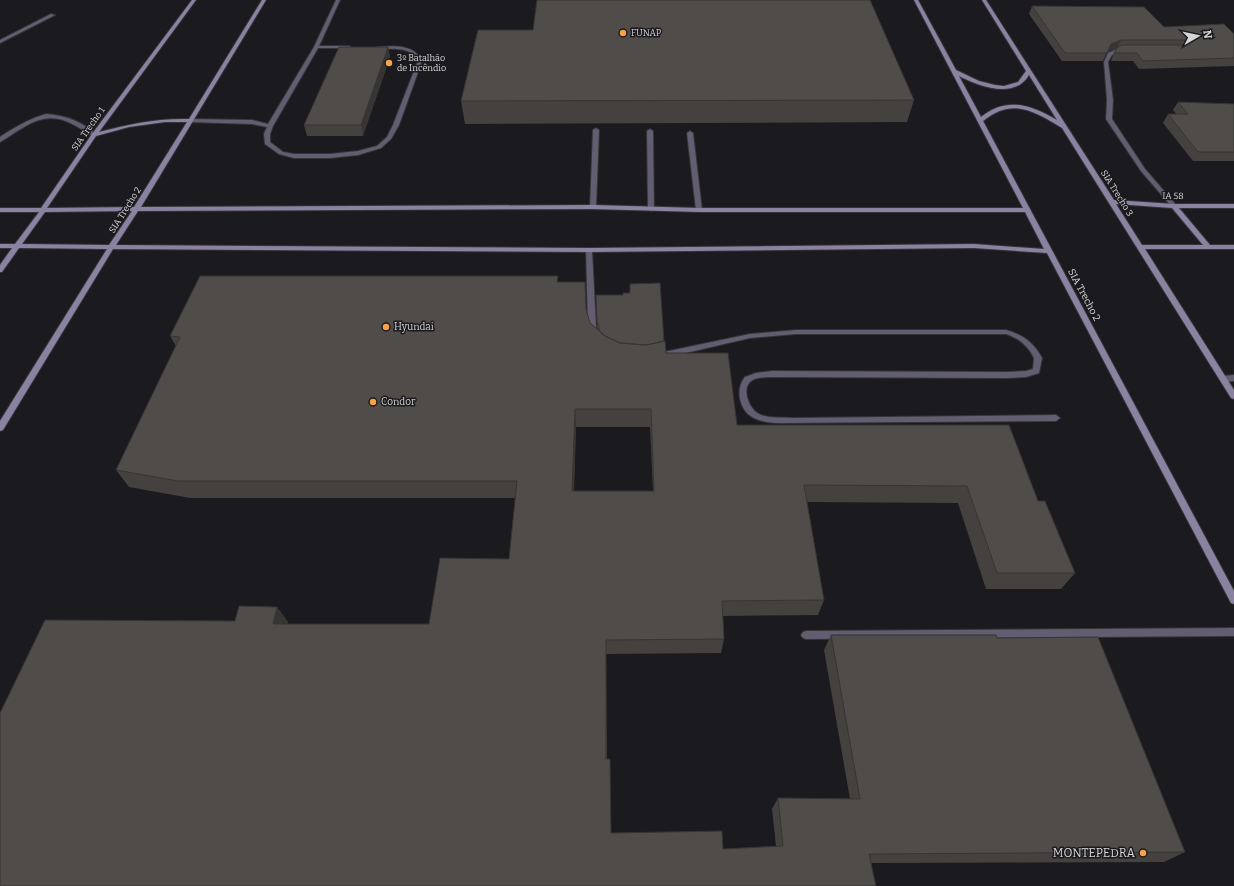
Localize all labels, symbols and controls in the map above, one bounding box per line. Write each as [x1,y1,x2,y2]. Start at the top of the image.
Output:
north arrow [1178,16,1218,56]
marker: FUNAP [618,28,628,38]
place label: FUNAP [631,28,662,38]
text: N [1200,29,1215,40]
place label: 3º Batalhão de Incêndio [397,53,446,73]
marker: 3º Batalhão de Incêndio [384,58,394,68]
street label: SIA Trecho 1 [69,105,107,153]
street label: SIA Trecho 3 [1099,168,1135,218]
street label: SIA Trecho 2 [107,185,143,235]
street label: IA 58 [1162,191,1184,201]
street label: SIA Trecho 2 [1065,267,1103,323]
place label: Hyundai [394,321,434,333]
marker: Hyundai [381,322,391,332]
place label: Condor [381,396,416,408]
marker: Condor [368,397,378,407]
place label: MONTEPEDRA [1053,846,1135,860]
marker: MONTEPEDRA [1138,848,1148,858]

